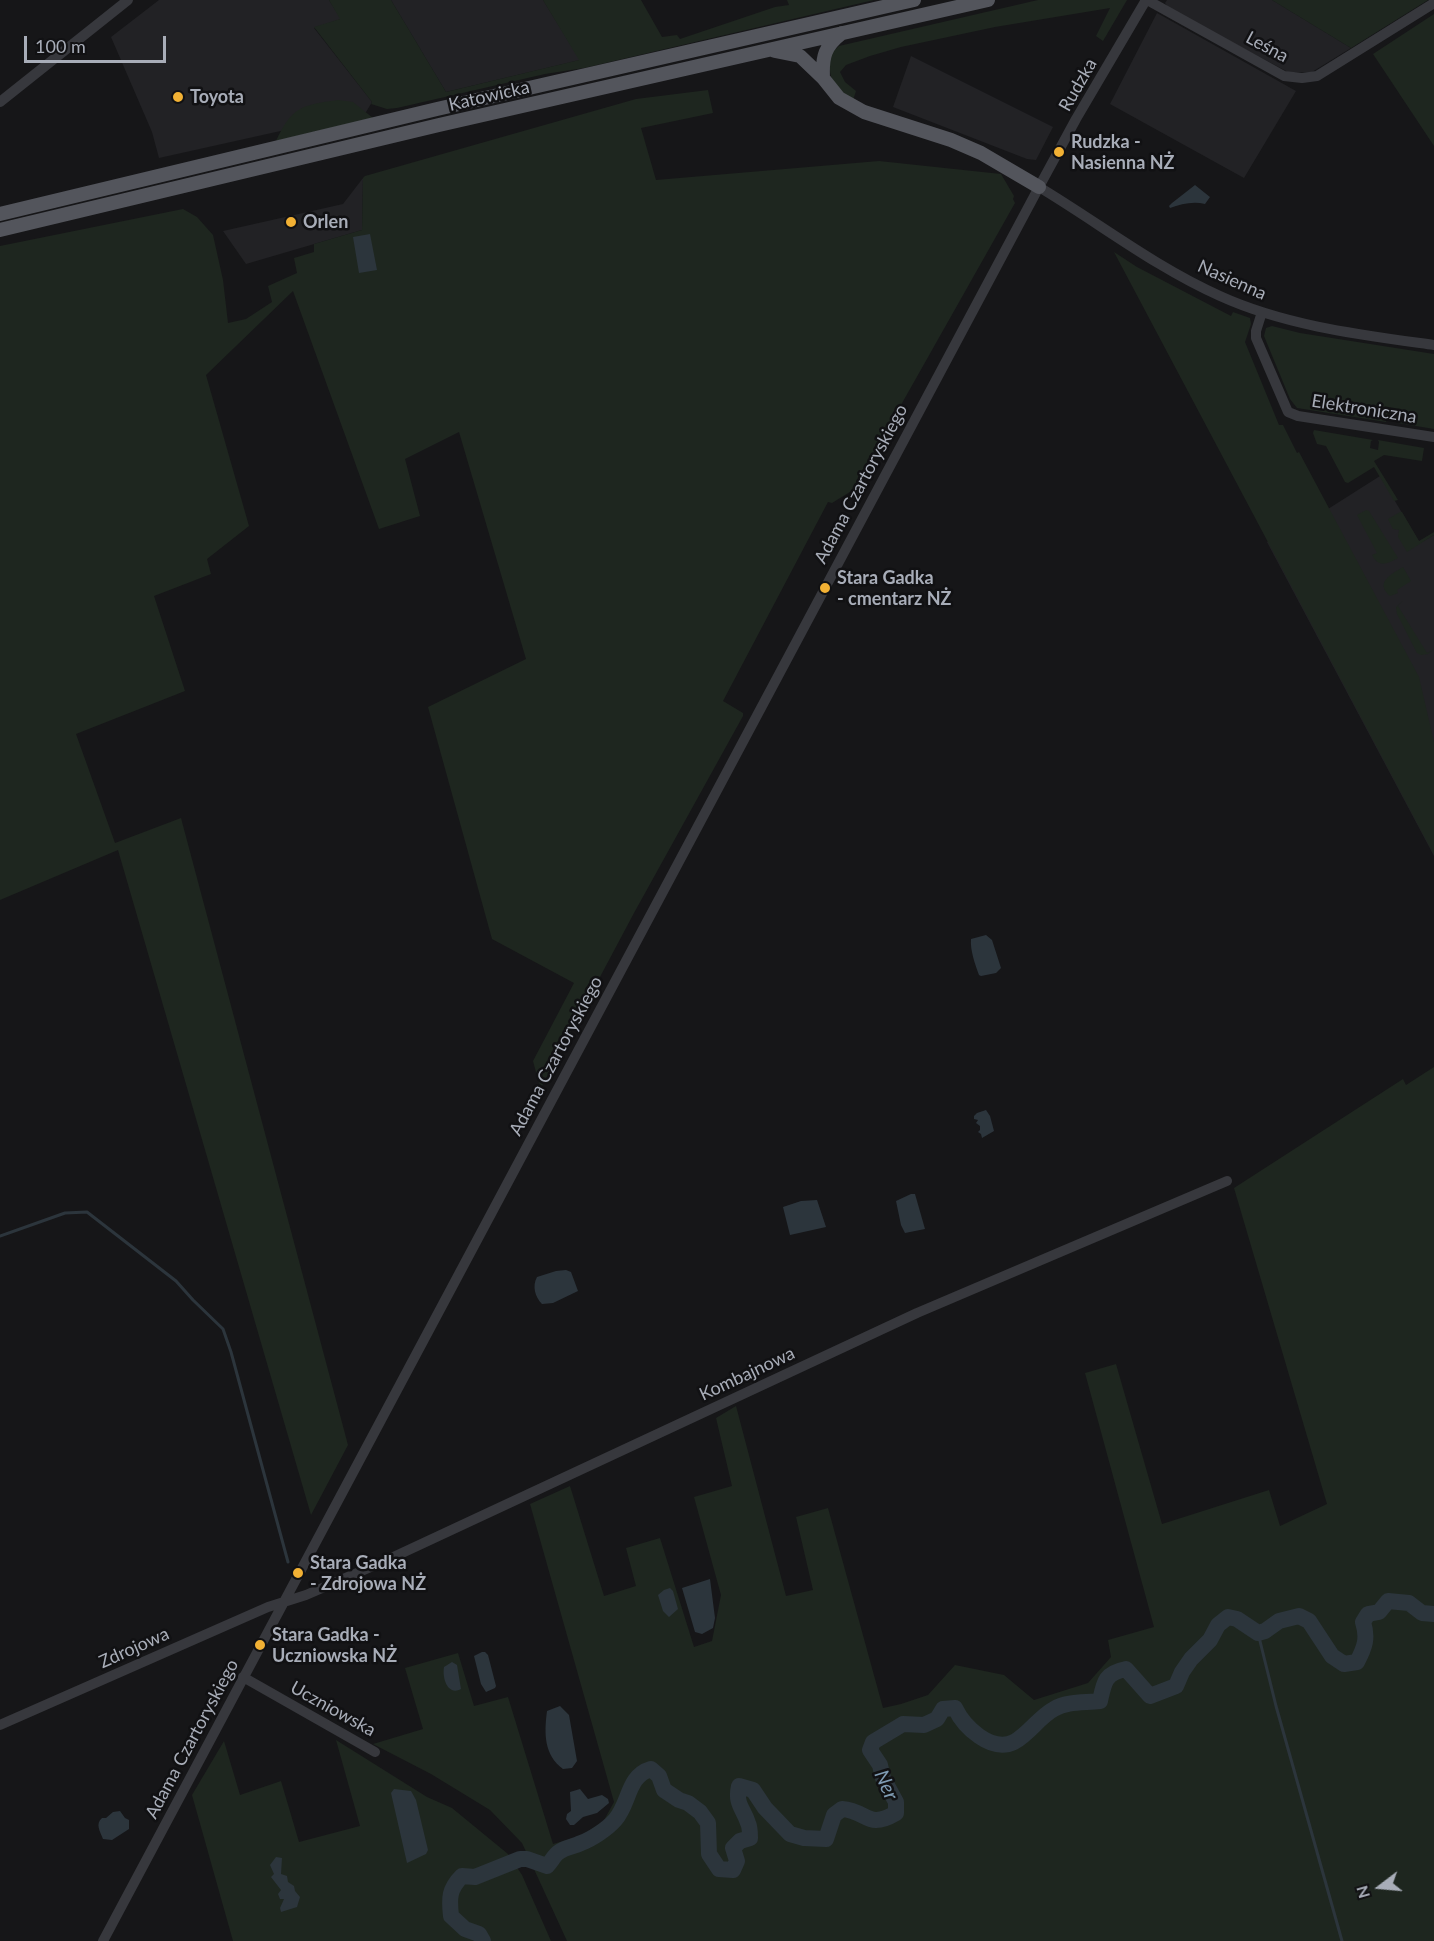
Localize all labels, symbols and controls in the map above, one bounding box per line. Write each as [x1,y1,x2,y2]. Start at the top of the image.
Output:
scale bar [27,24,170,62]
street label: Leśna [1242,27,1292,67]
text: 100 m [35,35,86,57]
street label: Rudzka [1054,55,1102,115]
street label: Katowicka [446,76,532,116]
place label: Toyota [190,86,244,108]
marker: Toyota [171,90,185,104]
place label: Rudzka - Nasienna NŻ [1071,131,1174,174]
marker: Rudzka - Nasienna NŻ [1052,145,1066,159]
place label: Orlen [303,211,348,233]
marker: Orlen [284,215,298,229]
street label: Nasienna [1194,255,1270,305]
street label: Elektroniczna [1310,390,1418,428]
street label: Adama Czartoryskiego [810,401,912,567]
place label: Stara Gadka - cmentarz NŻ [837,567,951,610]
marker: Stara Gadka - cmentarz NŻ [818,581,832,595]
street label: Adama Czartoryskiego [505,973,607,1139]
street label: Kombajnowa [696,1343,798,1405]
place label: Stara Gadka - Zdrojowa NŻ [310,1552,426,1594]
marker: Stara Gadka - Zdrojowa NŻ [291,1566,305,1580]
street label: Zdrojowa [96,1623,172,1673]
place label: Stara Gadka - Uczniowska NŻ [272,1624,397,1666]
marker: Stara Gadka - Uczniowska NŻ [253,1638,267,1652]
street label: Adama Czartoryskiego [141,1656,243,1822]
street label: Uczniowska [287,1677,379,1741]
water label: Ner [869,1766,903,1804]
north arrow [1350,1857,1410,1917]
text: N [1351,1884,1373,1901]

